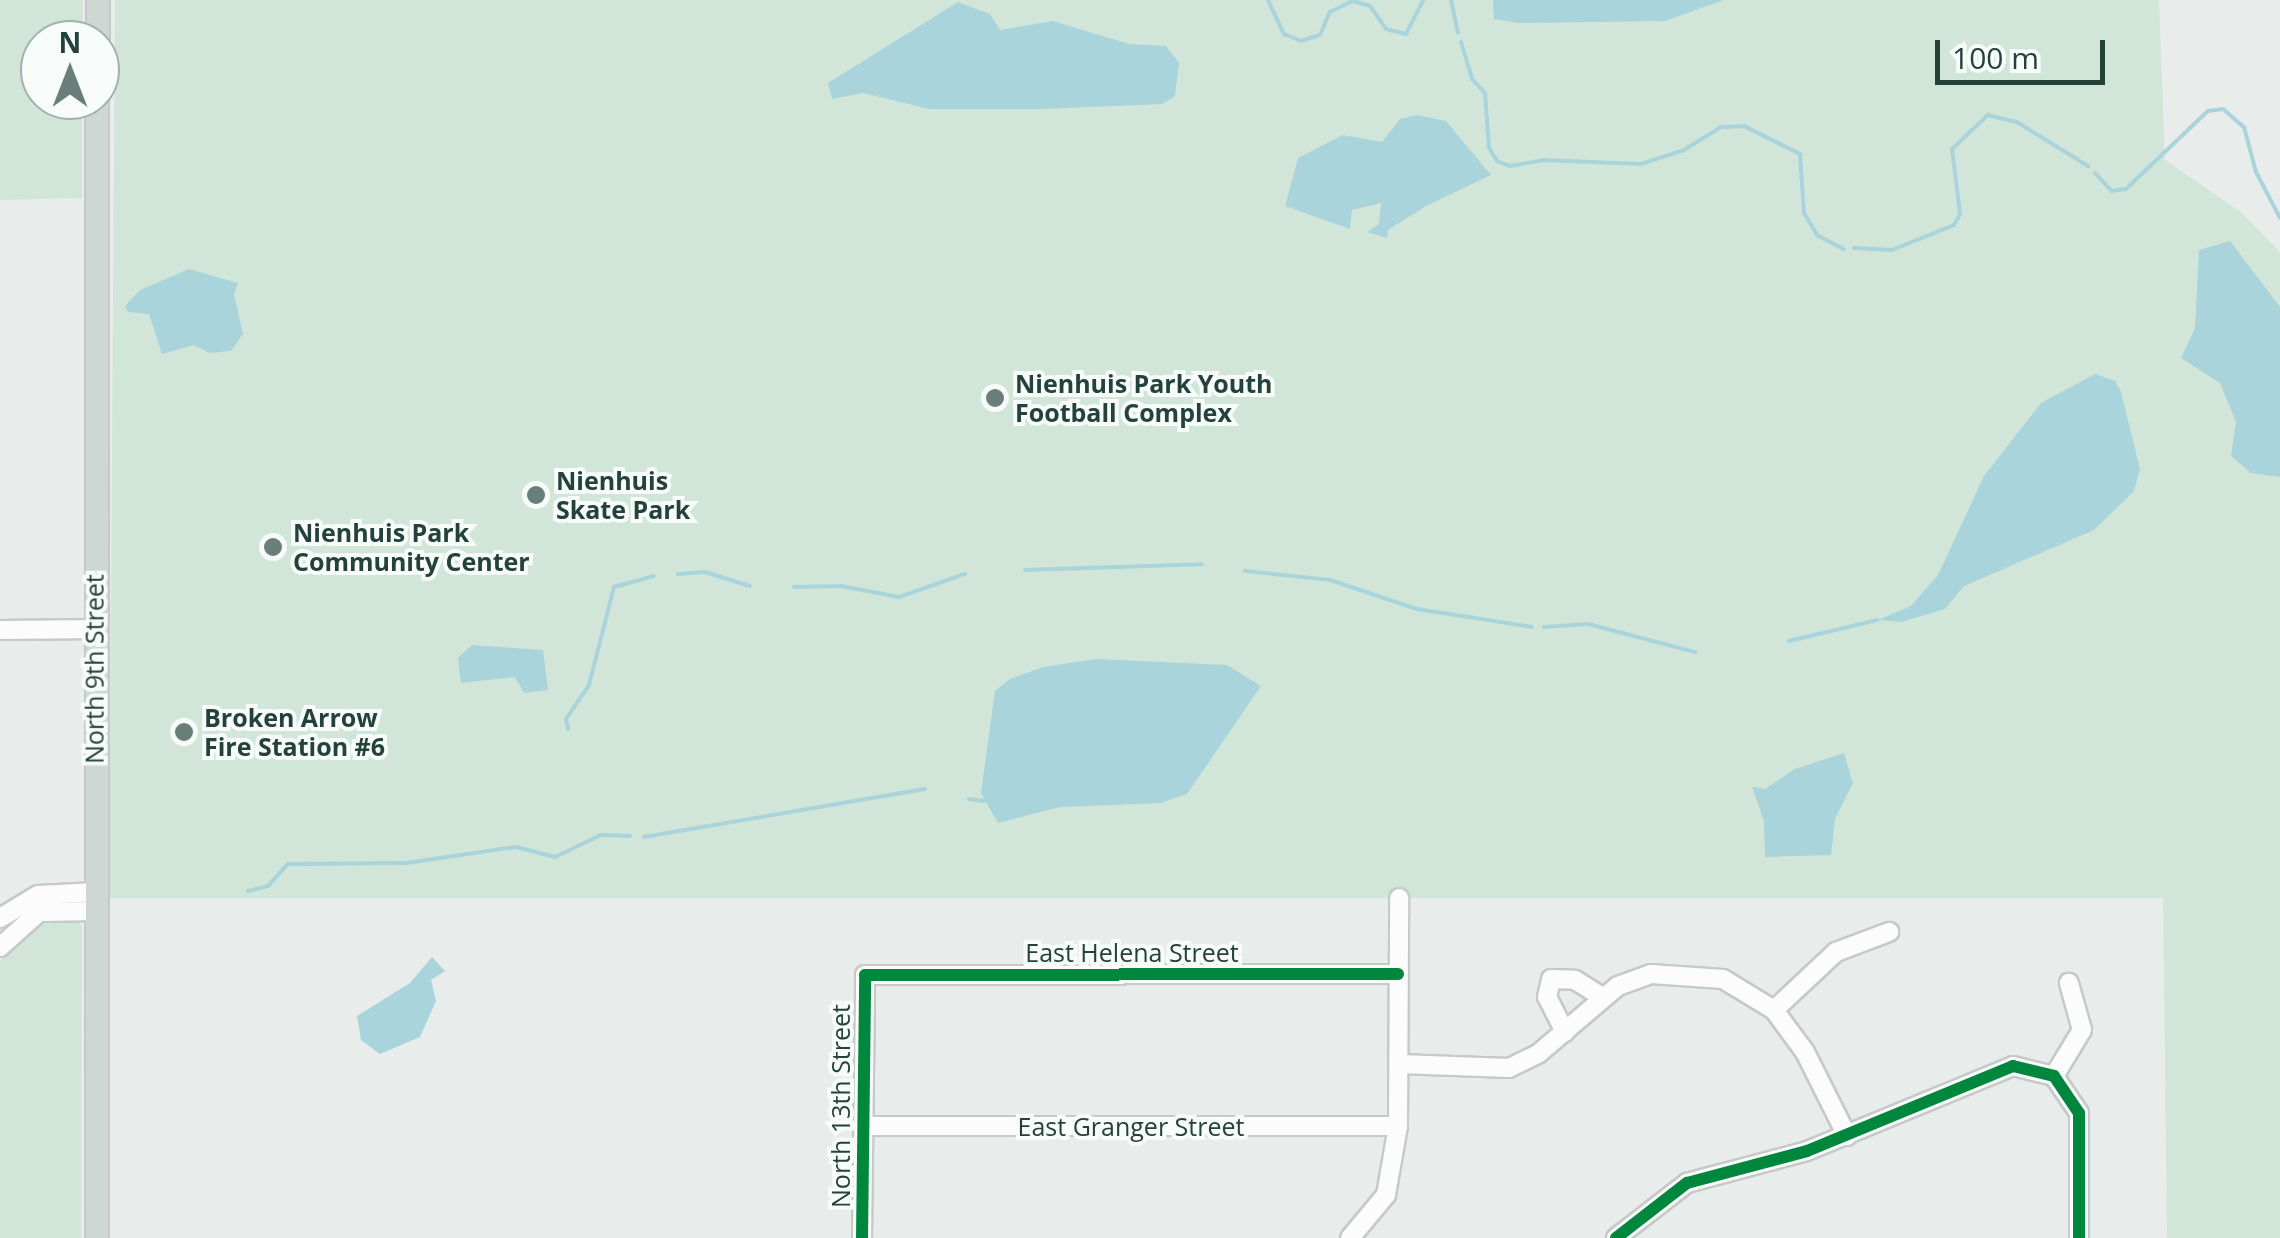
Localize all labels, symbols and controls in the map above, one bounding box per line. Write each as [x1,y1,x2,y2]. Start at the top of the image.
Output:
north arrow [20,20,120,120]
scale bar [1940,20,2110,82]
text: N [59,23,81,61]
text: 100 m [1952,37,2039,78]
place label: Nienhuis Park Youth Football Complex [1015,369,1273,428]
marker: Nienhuis Park Youth Football Complex [984,387,1006,409]
place label: Nienhuis Skate Park [556,466,690,525]
marker: Nienhuis Skate Park [525,484,547,506]
place label: Nienhuis Park Community Center [293,518,530,577]
marker: Nienhuis Park Community Center [262,536,284,558]
street label: North 9th Street [79,574,109,764]
place label: Broken Arrow Fire Station #6 [204,703,385,762]
marker: Broken Arrow Fire Station #6 [173,721,195,743]
street label: East Helena Street [1025,937,1239,967]
street label: North 13th Street [825,1004,855,1208]
street label: East Granger Street [1018,1111,1244,1141]

